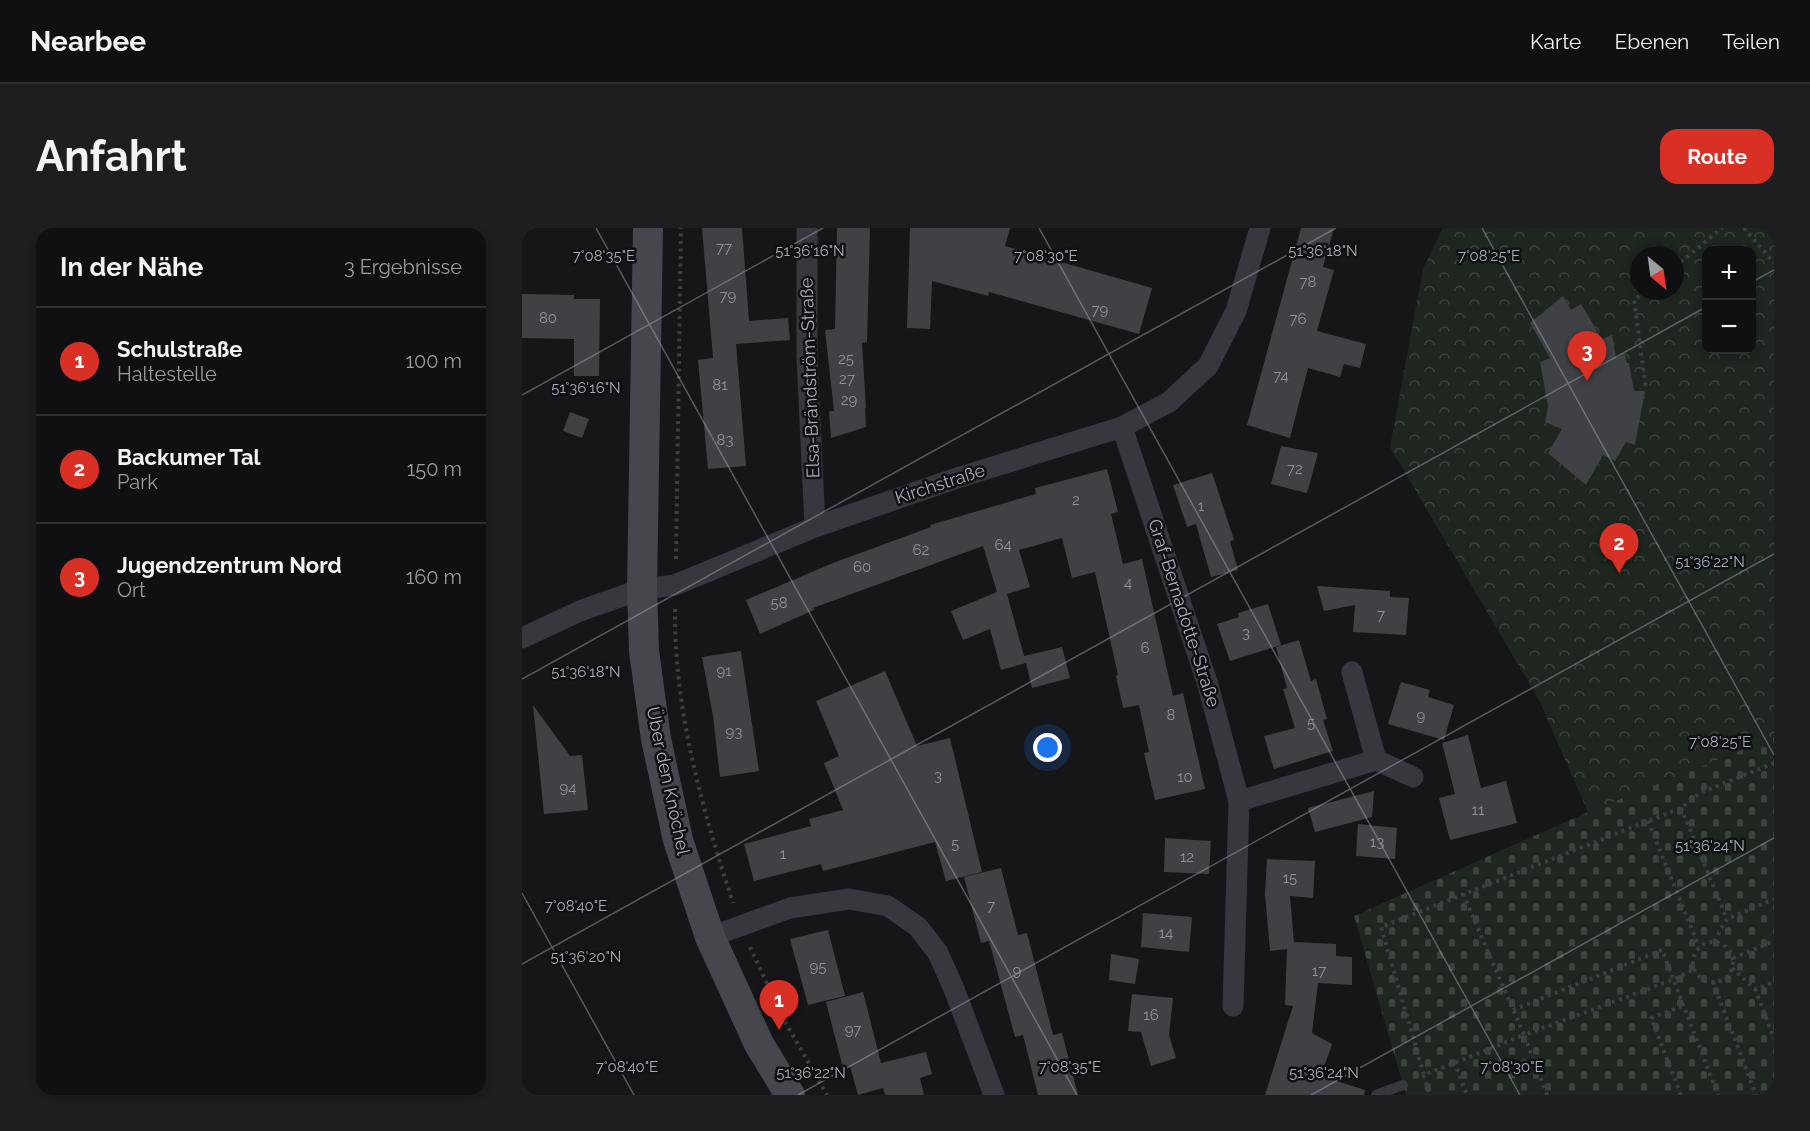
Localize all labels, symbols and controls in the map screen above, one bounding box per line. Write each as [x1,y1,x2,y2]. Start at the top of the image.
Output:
text: Nearbee [30,25,146,58]
text: Karte [1530,29,1581,54]
text: Ebenen [1614,29,1689,54]
text: Teilen [1722,29,1780,54]
button: Route [1660,129,1774,184]
text: Anfahrt [36,132,187,181]
house number: 77 [716,239,732,257]
text: 51°36'16"N [775,242,845,260]
text: 51°36'18"N [1288,242,1358,260]
north arrow [1630,246,1684,300]
map controls [1702,246,1756,354]
button: + [1702,246,1756,300]
text: 7°08'35"E [573,247,635,265]
text: 7°08'30"E [1014,247,1078,265]
text: 7°08'25"E [1458,247,1520,265]
text: In der Nähe [60,252,203,282]
text: 3 Ergebnisse [344,255,462,279]
house number: 78 [1300,273,1317,291]
street label: Elsa-Brändström-Straße [795,277,823,479]
house number: 79 [720,287,737,305]
button: − [1702,300,1756,354]
house number: 79 [1092,301,1109,319]
house number: 80 [539,309,557,327]
house number: 76 [1289,310,1307,328]
pin: 3 [1568,332,1606,381]
text: Schulstraße [117,336,243,362]
text: 1 [75,349,84,373]
text: 100 m [405,349,462,373]
house number: 25 [838,350,854,368]
text: Haltestelle [117,362,217,386]
house number: 74 [1273,367,1289,385]
house number: 27 [839,370,855,388]
house number: 81 [712,376,728,394]
text: 51°36'16"N [551,379,621,397]
house number: 29 [841,391,858,409]
house number: 83 [717,431,733,449]
text: Backumer Tal [117,444,261,470]
text: 2 [74,457,85,481]
text: 150 m [407,457,462,481]
street label: Kirchstraße [892,459,988,508]
house number: 72 [1287,460,1303,478]
text: Park [117,470,158,494]
house number: 2 [1072,491,1080,509]
house number: 1 [1198,497,1205,515]
street label: Graf-Bernadotte-Straße [1144,516,1225,710]
pin: 2 [1600,524,1638,573]
house number: 64 [994,536,1012,554]
house number: 62 [913,541,930,559]
text: Jugendzentrum Nord [117,552,342,578]
text: 51°36'22"N [1675,553,1745,571]
house number: 60 [853,558,871,576]
text: 3 [74,565,85,589]
text: 160 m [406,565,462,589]
house number: 4 [1124,574,1132,592]
text: Ort [117,578,146,602]
house number: 58 [770,594,788,612]
house number: 7 [1377,606,1385,624]
house number: 3 [1242,624,1250,642]
house number: 6 [1140,639,1150,657]
house number: 91 [716,662,732,680]
text: 51°36'18"N [551,663,621,681]
street label: Über den Knöchel [643,705,694,857]
house number: 8 [1167,706,1176,724]
house number: 9 [1417,707,1426,725]
house number: 5 [1307,714,1315,732]
house number: 93 [726,723,742,741]
your location [1033,733,1062,762]
text: 7°08'25"E [1689,733,1751,751]
house number: 3 [934,767,942,785]
house number: 10 [1177,768,1193,786]
house number: 94 [560,779,576,797]
house number: 11 [1472,801,1485,819]
house number: 13 [1370,833,1384,851]
house number: 5 [951,835,959,853]
text: 51°36'24"N [1675,837,1745,855]
house number: 1 [780,845,787,863]
house number: 12 [1180,848,1194,866]
house number: 15 [1283,869,1297,887]
text: 7°08'40"E [545,897,607,915]
house number: 7 [987,897,995,915]
house number: 14 [1159,924,1173,942]
text: 51°36'20"N [551,948,621,966]
house number: 95 [810,958,826,976]
house number: 9 [1013,962,1022,980]
house number: 17 [1312,962,1326,980]
pin: 1 [760,980,798,1030]
house number: 16 [1143,1006,1159,1024]
house number: 97 [845,1021,861,1039]
text: 7°08'40"E [596,1058,658,1076]
text: 7°08'35"E [1039,1058,1101,1076]
text: 7°08'30"E [1480,1058,1544,1076]
text: 51°36'22"N [776,1064,846,1082]
text: 51°36'24"N [1289,1064,1359,1082]

